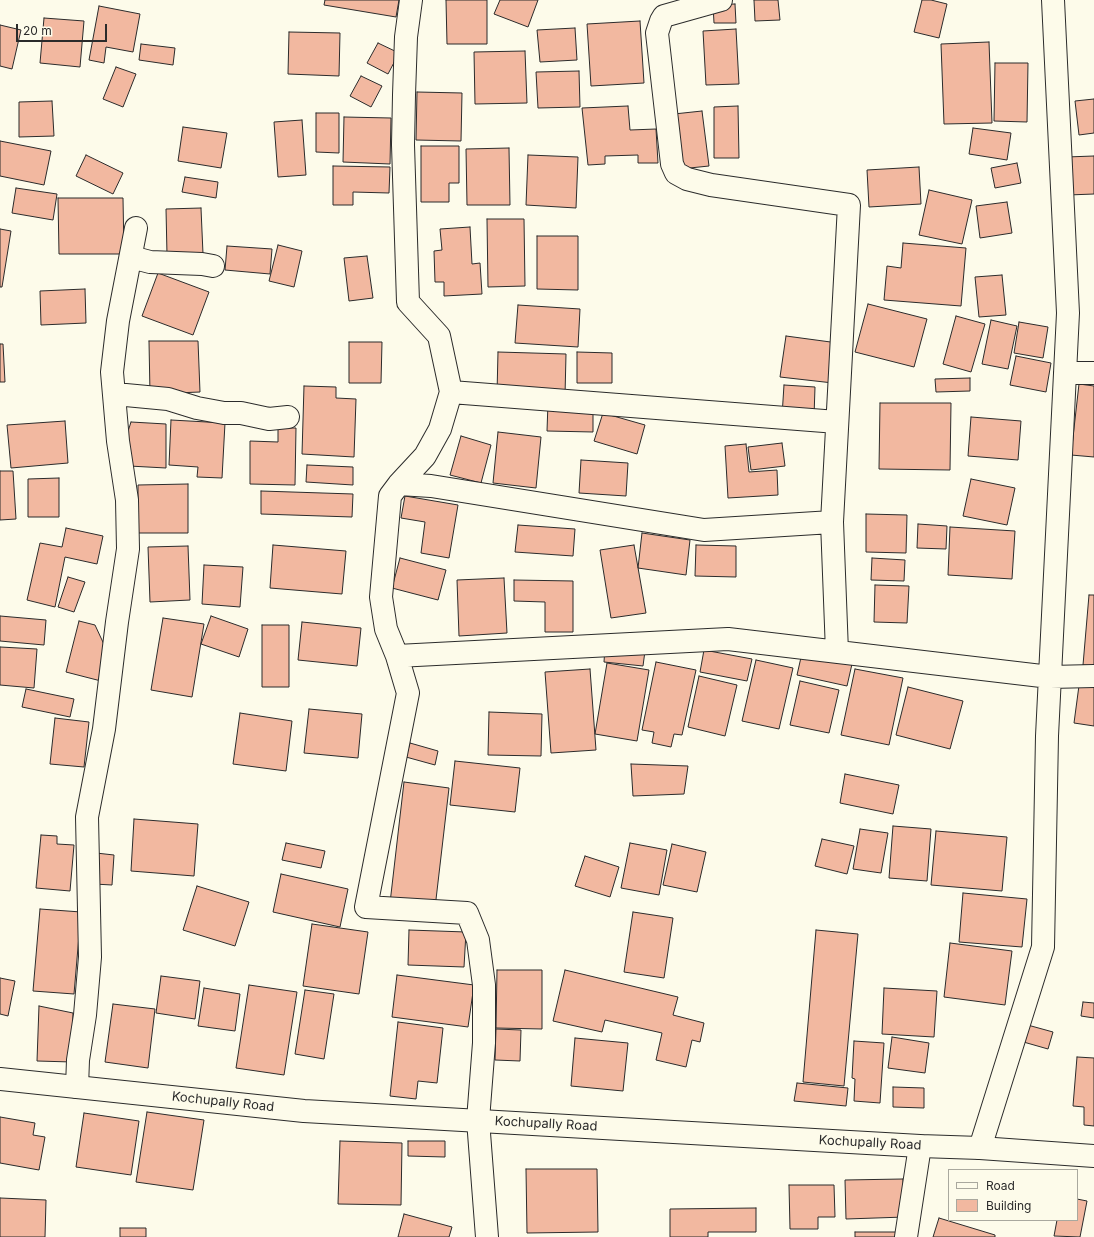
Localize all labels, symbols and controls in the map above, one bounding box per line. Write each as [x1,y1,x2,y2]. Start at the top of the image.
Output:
scale bar [18,16,109,42]
text: 20 m [23,23,52,38]
street label: Kochupally Road [171,1089,275,1115]
street label: Kochupally Road [494,1114,598,1134]
street label: Kochupally Road [818,1133,922,1153]
legend [948,1169,1078,1221]
text: Road [986,1178,1015,1193]
text: Building [986,1198,1031,1213]

